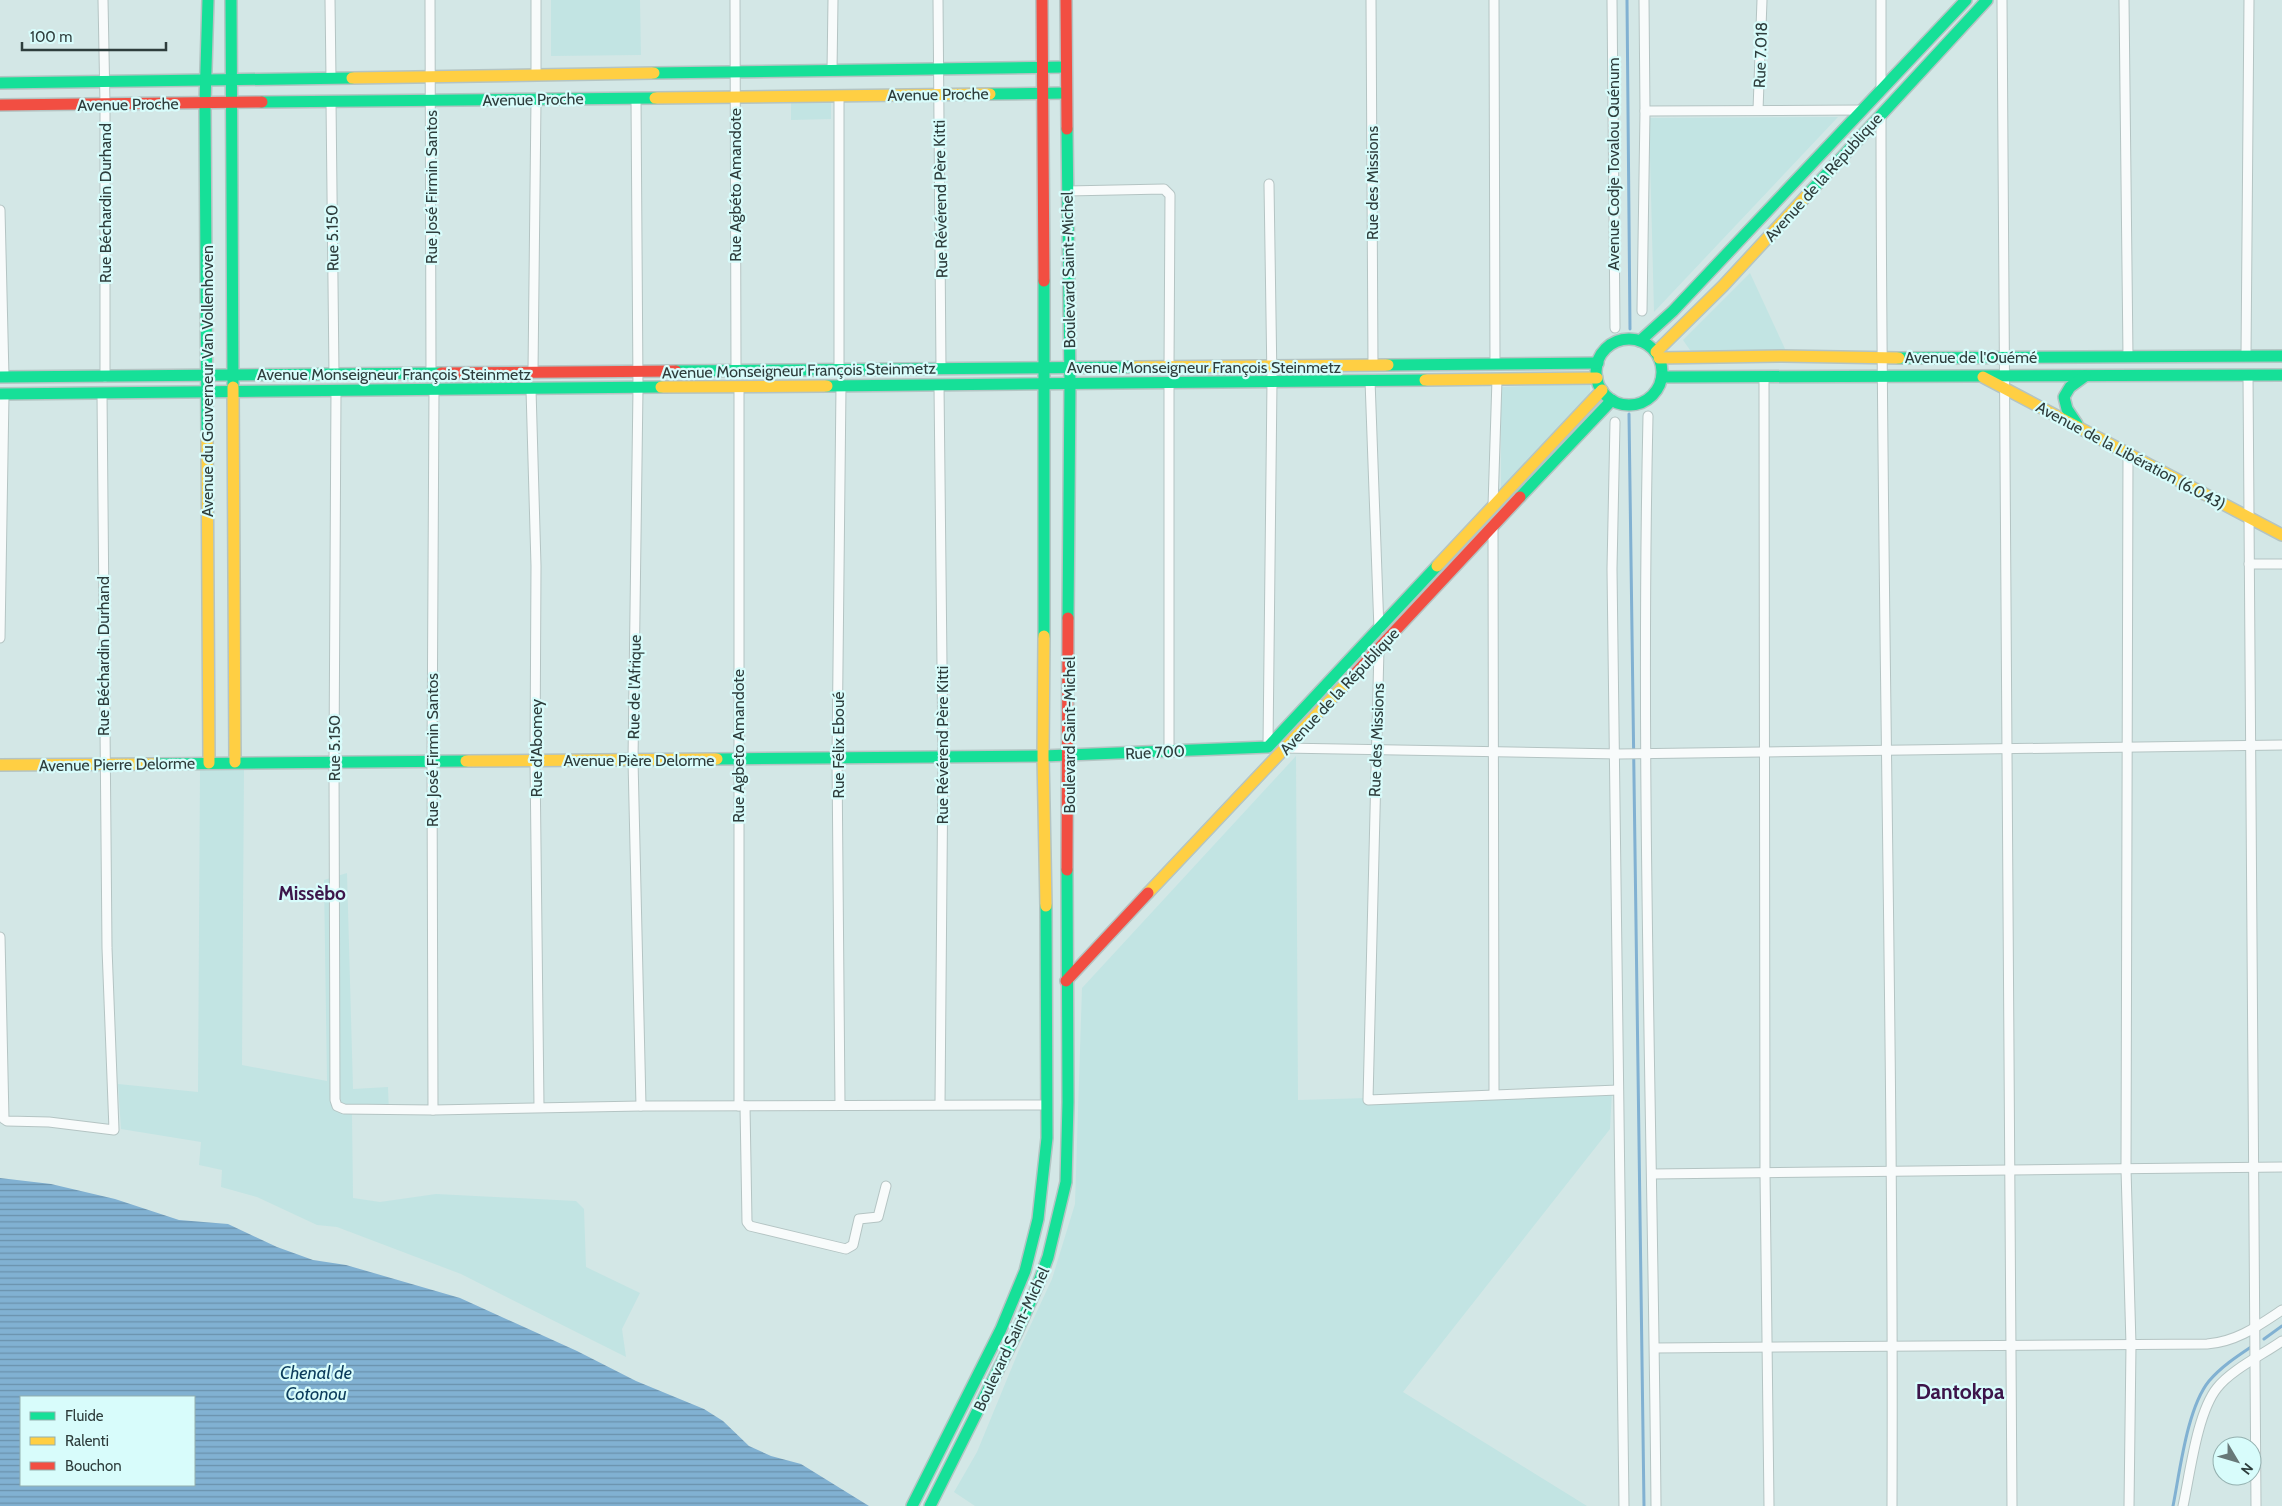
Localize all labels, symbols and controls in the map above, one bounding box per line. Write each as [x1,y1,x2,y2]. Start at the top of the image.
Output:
scale bar [22,20,166,52]
street label: Rue 7.018 [1750,22,1771,88]
text: 100 m [30,28,72,46]
street label: Avenue Codje Tovalou Quénum [1604,58,1623,270]
street label: Avenue Proche [887,84,989,105]
street label: Avenue Proche [482,89,584,110]
street label: Avenue Proche [77,94,179,115]
street label: Rue Agbéto Amandote [726,108,745,262]
street label: Avenue de la République [1761,109,1886,246]
street label: Rue José Firmin Santos [422,110,441,264]
street label: Rue Révérend Père Kitti [930,120,951,278]
street label: Rue Béchardin Durhand [96,123,115,283]
street label: Rue des Missions [1363,126,1382,240]
street label: Boulevard Saint-Michel [1058,191,1079,349]
street label: Rue 5.150 [322,205,343,271]
street label: Avenue du Gouverneur Van Vollenhoven [198,245,217,517]
street label: Avenue de l'Ouémé [1905,348,2037,367]
street label: Avenue Monseigneur François Steinmetz [1067,358,1342,377]
street label: Avenue Monseigneur François Steinmetz [662,359,937,382]
street label: Avenue Monseigneur François Steinmetz [257,365,532,384]
street label: Avenue de la Libération (6.043) [2033,397,2229,514]
street label: Rue Béchardin Durhand [94,576,113,736]
street label: Avenue de la République [1276,624,1403,759]
street label: Rue de l'Afrique [624,634,645,740]
street label: Boulevard Saint-Michel [1060,656,1079,813]
street label: Rue Révérend Père Kitti [933,666,952,824]
street label: Rue Agbeto Amandote [729,669,748,823]
street label: Rue José Firmin Santos [423,673,442,827]
street label: Rue des Missions [1365,682,1388,797]
street label: Rue Félix Eboué [829,692,848,798]
street label: Rue d'Abomey [527,699,546,797]
street label: Rue 5.150 [325,715,344,781]
street label: Rue 700 [1125,741,1185,764]
street label: Avenue Pière Delorme [563,751,715,770]
street label: Avenue Pierre Delorme [39,754,195,775]
district label: Missèbo [278,882,346,905]
street label: Boulevard Saint-Michel [970,1264,1053,1414]
water label: Chenal de Cotonou [280,1362,352,1405]
district label: Dantokpa [1916,1379,2005,1404]
legend [20,1396,195,1486]
text: Fluide [65,1407,104,1425]
text: Ralenti [65,1432,109,1450]
north arrow [2212,1436,2262,1486]
text: Bouchon [65,1457,122,1475]
text: N [2237,1460,2257,1478]

